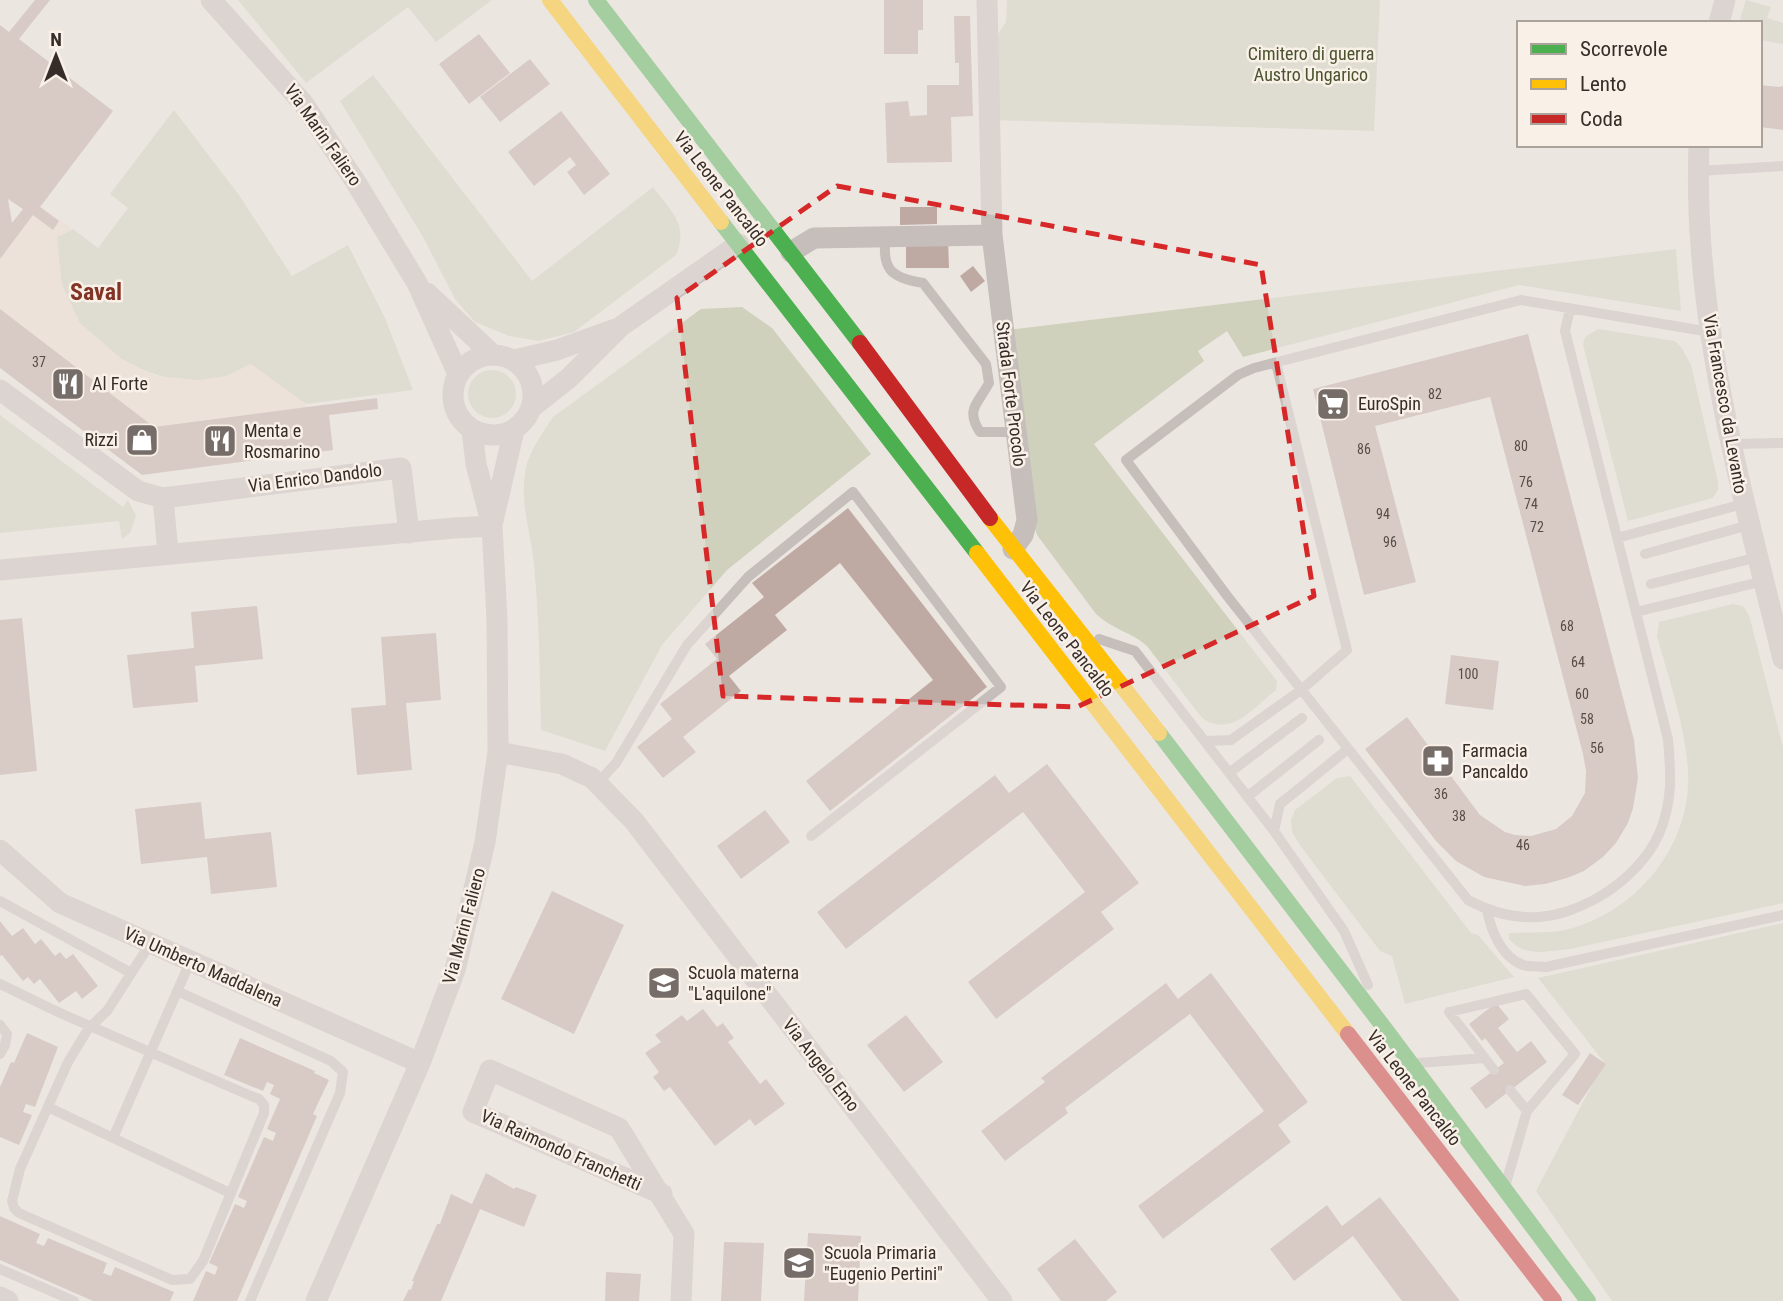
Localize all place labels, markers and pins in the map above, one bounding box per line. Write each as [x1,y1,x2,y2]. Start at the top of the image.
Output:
restaurant icon: Al Forte [49,365,87,403]
place label: Al Forte [92,373,148,394]
supermarket icon: EuroSpin [1314,385,1352,423]
place label: EuroSpin [1358,393,1421,414]
place label: Menta e Rosmarino [244,420,320,462]
shop icon: Rizzi [123,421,161,459]
restaurant icon: Menta e Rosmarino [201,422,239,460]
place label: Rizzi [84,429,118,450]
place label: Farmacia Pancaldo [1462,740,1528,782]
pharmacy icon: Farmacia Pancaldo [1419,742,1457,780]
place label: Scuola materna "L'aquilone" [688,962,799,1004]
school or university icon: Scuola materna "L'aquilone" [645,964,683,1002]
place label: Scuola Primaria "Eugenio Pertini" [824,1242,943,1284]
school or university icon: Scuola Primaria "Eugenio Pertini" [780,1244,818,1282]

